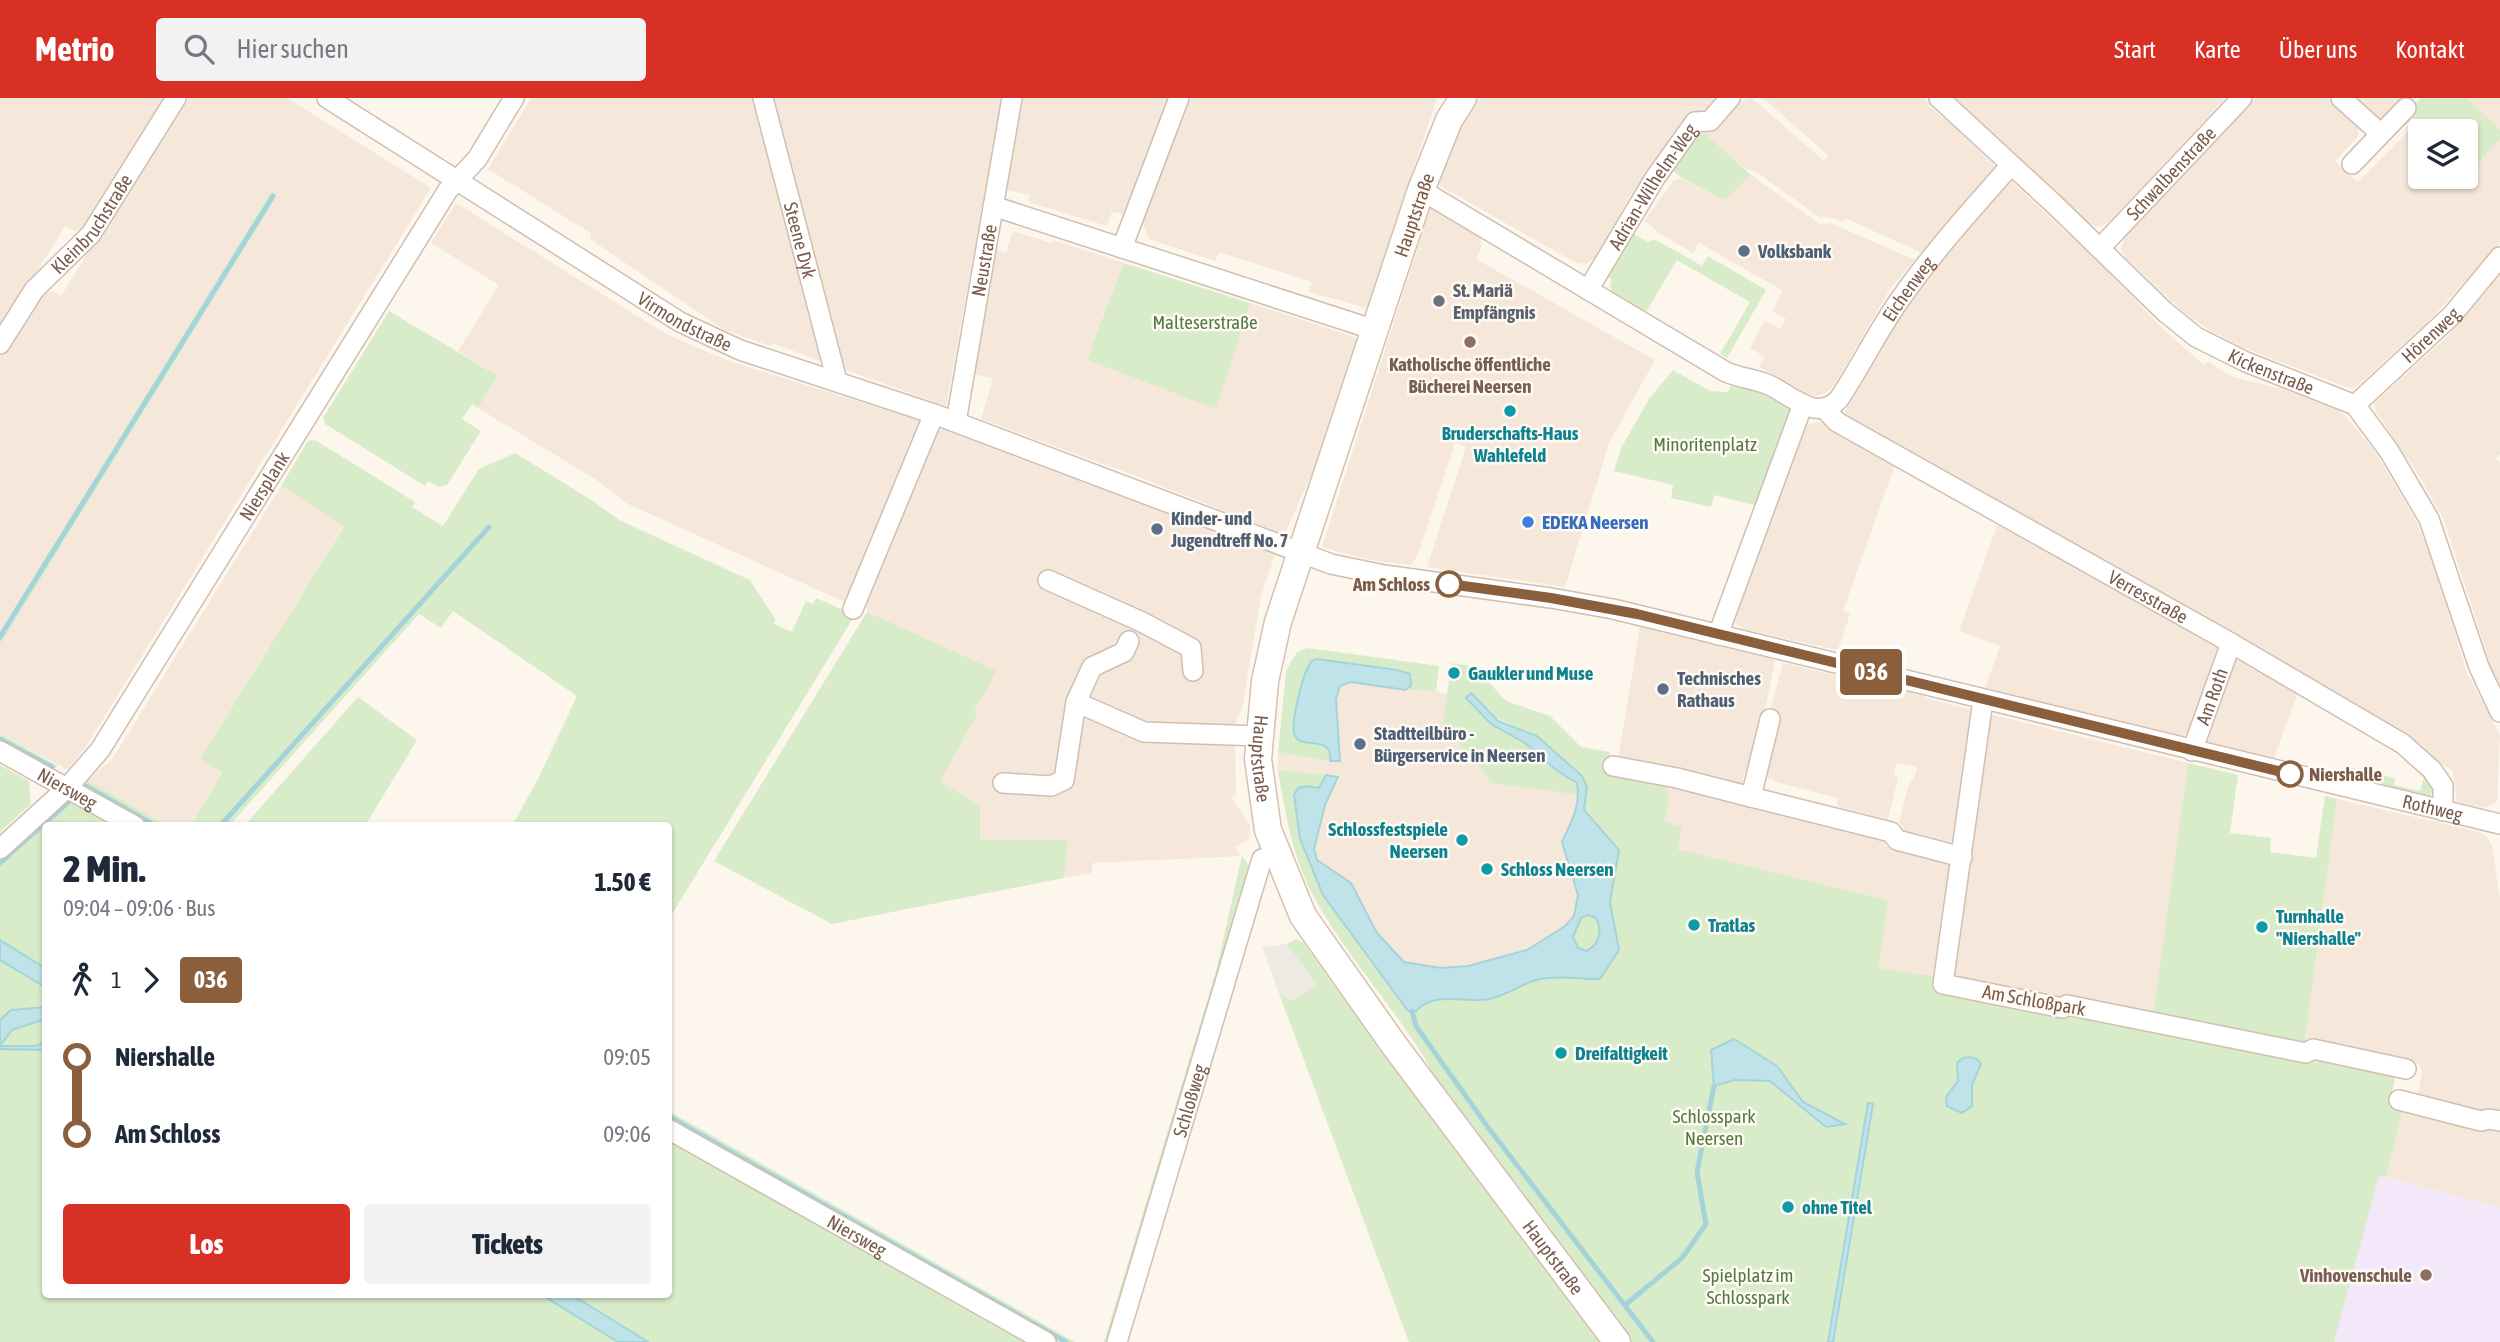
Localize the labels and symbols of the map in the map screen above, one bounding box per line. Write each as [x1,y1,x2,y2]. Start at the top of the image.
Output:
street label: Adrian-Wilhelm-Weg [1604,119,1702,253]
street label: Schwalbenstraße [2122,122,2220,224]
street label: Kleinbruchstraße [46,170,137,278]
street label: Hauptstraße [1389,170,1439,260]
street label: Steene Dyk [780,200,821,281]
street label: Neustraße [967,223,1001,298]
place label: Volksbank [1757,240,1832,262]
marker: Volksbank [1736,243,1752,259]
street label: Eichenweg [1878,251,1940,325]
place label: St. Mariä Empfängnis [1453,279,1536,323]
street label: Virmondstraße [634,287,735,356]
marker: St. Mariä Empfängnis [1431,293,1447,309]
street label: Hörenweg [2397,302,2465,367]
park label: Malteserstraße [1152,311,1258,333]
marker: Katholische öffentliche Bücherei Neersen [1462,334,1478,350]
street label: Kickenstraße [2225,344,2317,399]
place label: Katholische öffentliche Bücherei Neersen [1389,353,1551,397]
marker: Bruderschafts-Haus Wahlefeld [1502,403,1518,419]
place label: Bruderschafts-Haus Wahlefeld [1442,422,1579,466]
park label: Minoritenplatz [1653,433,1757,455]
street label: Niersplank [235,447,294,524]
place label: Kinder- und Jugendtreff No. 7 [1170,507,1289,551]
place label: EDEKA Neersen [1542,511,1649,533]
marker: EDEKA Neersen [1520,514,1536,530]
marker: Kinder- und Jugendtreff No. 7 [1149,521,1165,537]
street label: Verresstraße [2105,566,2192,628]
marker: Am Schloss [1436,571,1462,597]
place label: Am Schloss [1352,573,1430,595]
line badge: 036 [1831,649,1911,695]
place label: Gaukler und Muse [1468,662,1594,684]
marker: Gaukler und Muse [1446,665,1462,681]
street label: Am Roth [2191,665,2232,728]
place label: Technisches Rathaus [1677,667,1761,711]
marker: Technisches Rathaus [1655,681,1671,697]
street label: Hauptstraße [1247,714,1275,804]
place label: Stadtteilbüro - Bürgerservice in Neersen [1374,722,1545,766]
marker: Stadtteilbüro - Bürgerservice in Neersen [1352,736,1368,752]
marker: Niershalle [2277,761,2303,787]
street label: Niersweg [34,763,102,814]
place label: Niershalle [2309,763,2382,785]
street label: Rothweg [2400,790,2466,826]
place label: Schlossfestspiele Neersen [1328,818,1448,862]
marker: Schlossfestspiele Neersen [1454,832,1470,848]
place label: Schloss Neersen [1501,858,1614,880]
marker: Schloss Neersen [1479,861,1495,877]
place label: Turnhalle "Niershalle" [2276,905,2361,949]
place label: Tratlas [1708,914,1756,936]
marker: Tratlas [1686,917,1702,933]
marker: Turnhalle "Niershalle" [2254,919,2270,935]
street label: Am Schloßpark [1981,980,2088,1020]
place label: Dreifaltigkeit [1575,1042,1668,1064]
marker: Dreifaltigkeit [1553,1045,1569,1061]
street label: Schloßweg [1168,1061,1211,1140]
park label: Schlosspark Neersen [1672,1105,1756,1149]
place label: ohne Titel [1802,1196,1873,1218]
marker: ohne Titel [1780,1199,1796,1215]
street label: Niersweg [824,1210,891,1261]
street label: Hauptstraße [1518,1216,1588,1299]
park label: Spielplatz im Schlosspark [1703,1264,1793,1308]
place label: Vinhovenschule [2299,1264,2412,1286]
marker: Vinhovenschule [2418,1267,2434,1283]

